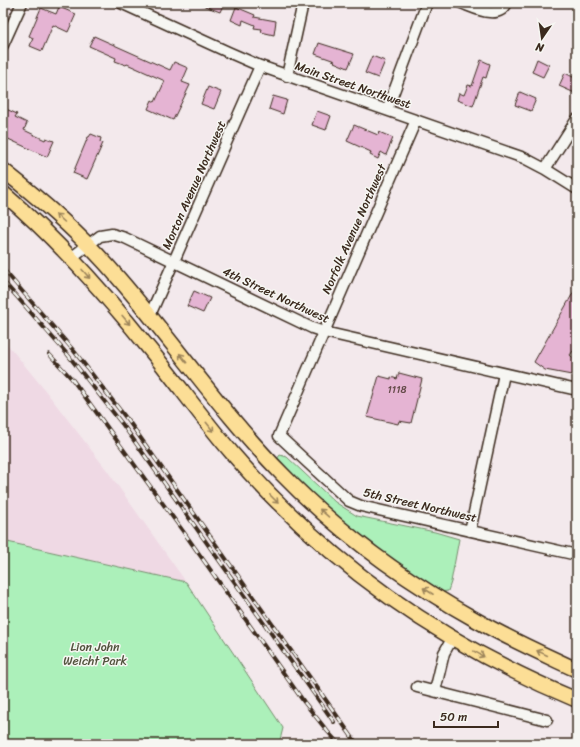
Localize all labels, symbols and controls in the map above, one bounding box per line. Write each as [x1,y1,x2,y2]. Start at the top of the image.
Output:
north arrow [522,18,562,58]
text: N [534,37,547,58]
street label: Main Street Northwest [292,55,414,115]
street label: Morton Avenue Northwest [156,117,232,253]
street label: Norfolk Avenue Northwest [315,159,393,298]
one-way arrow [55,214,66,223]
street label: 4th Street Northwest [219,261,333,329]
one-way arrow [82,269,91,279]
one-way arrow [121,315,130,326]
one-way arrow [179,352,188,363]
house number: 1118 [388,381,406,399]
one-way arrow [206,421,214,432]
street label: 5th Street Northwest [361,481,479,529]
one-way arrow [269,494,279,504]
one-way arrow [319,508,329,517]
one-way arrow [423,587,434,595]
park label: Lion John Weicht Park [63,636,127,672]
one-way arrow [536,649,548,656]
one-way arrow [473,651,485,658]
scale bar [434,703,498,729]
text: 50 m [440,706,467,728]

